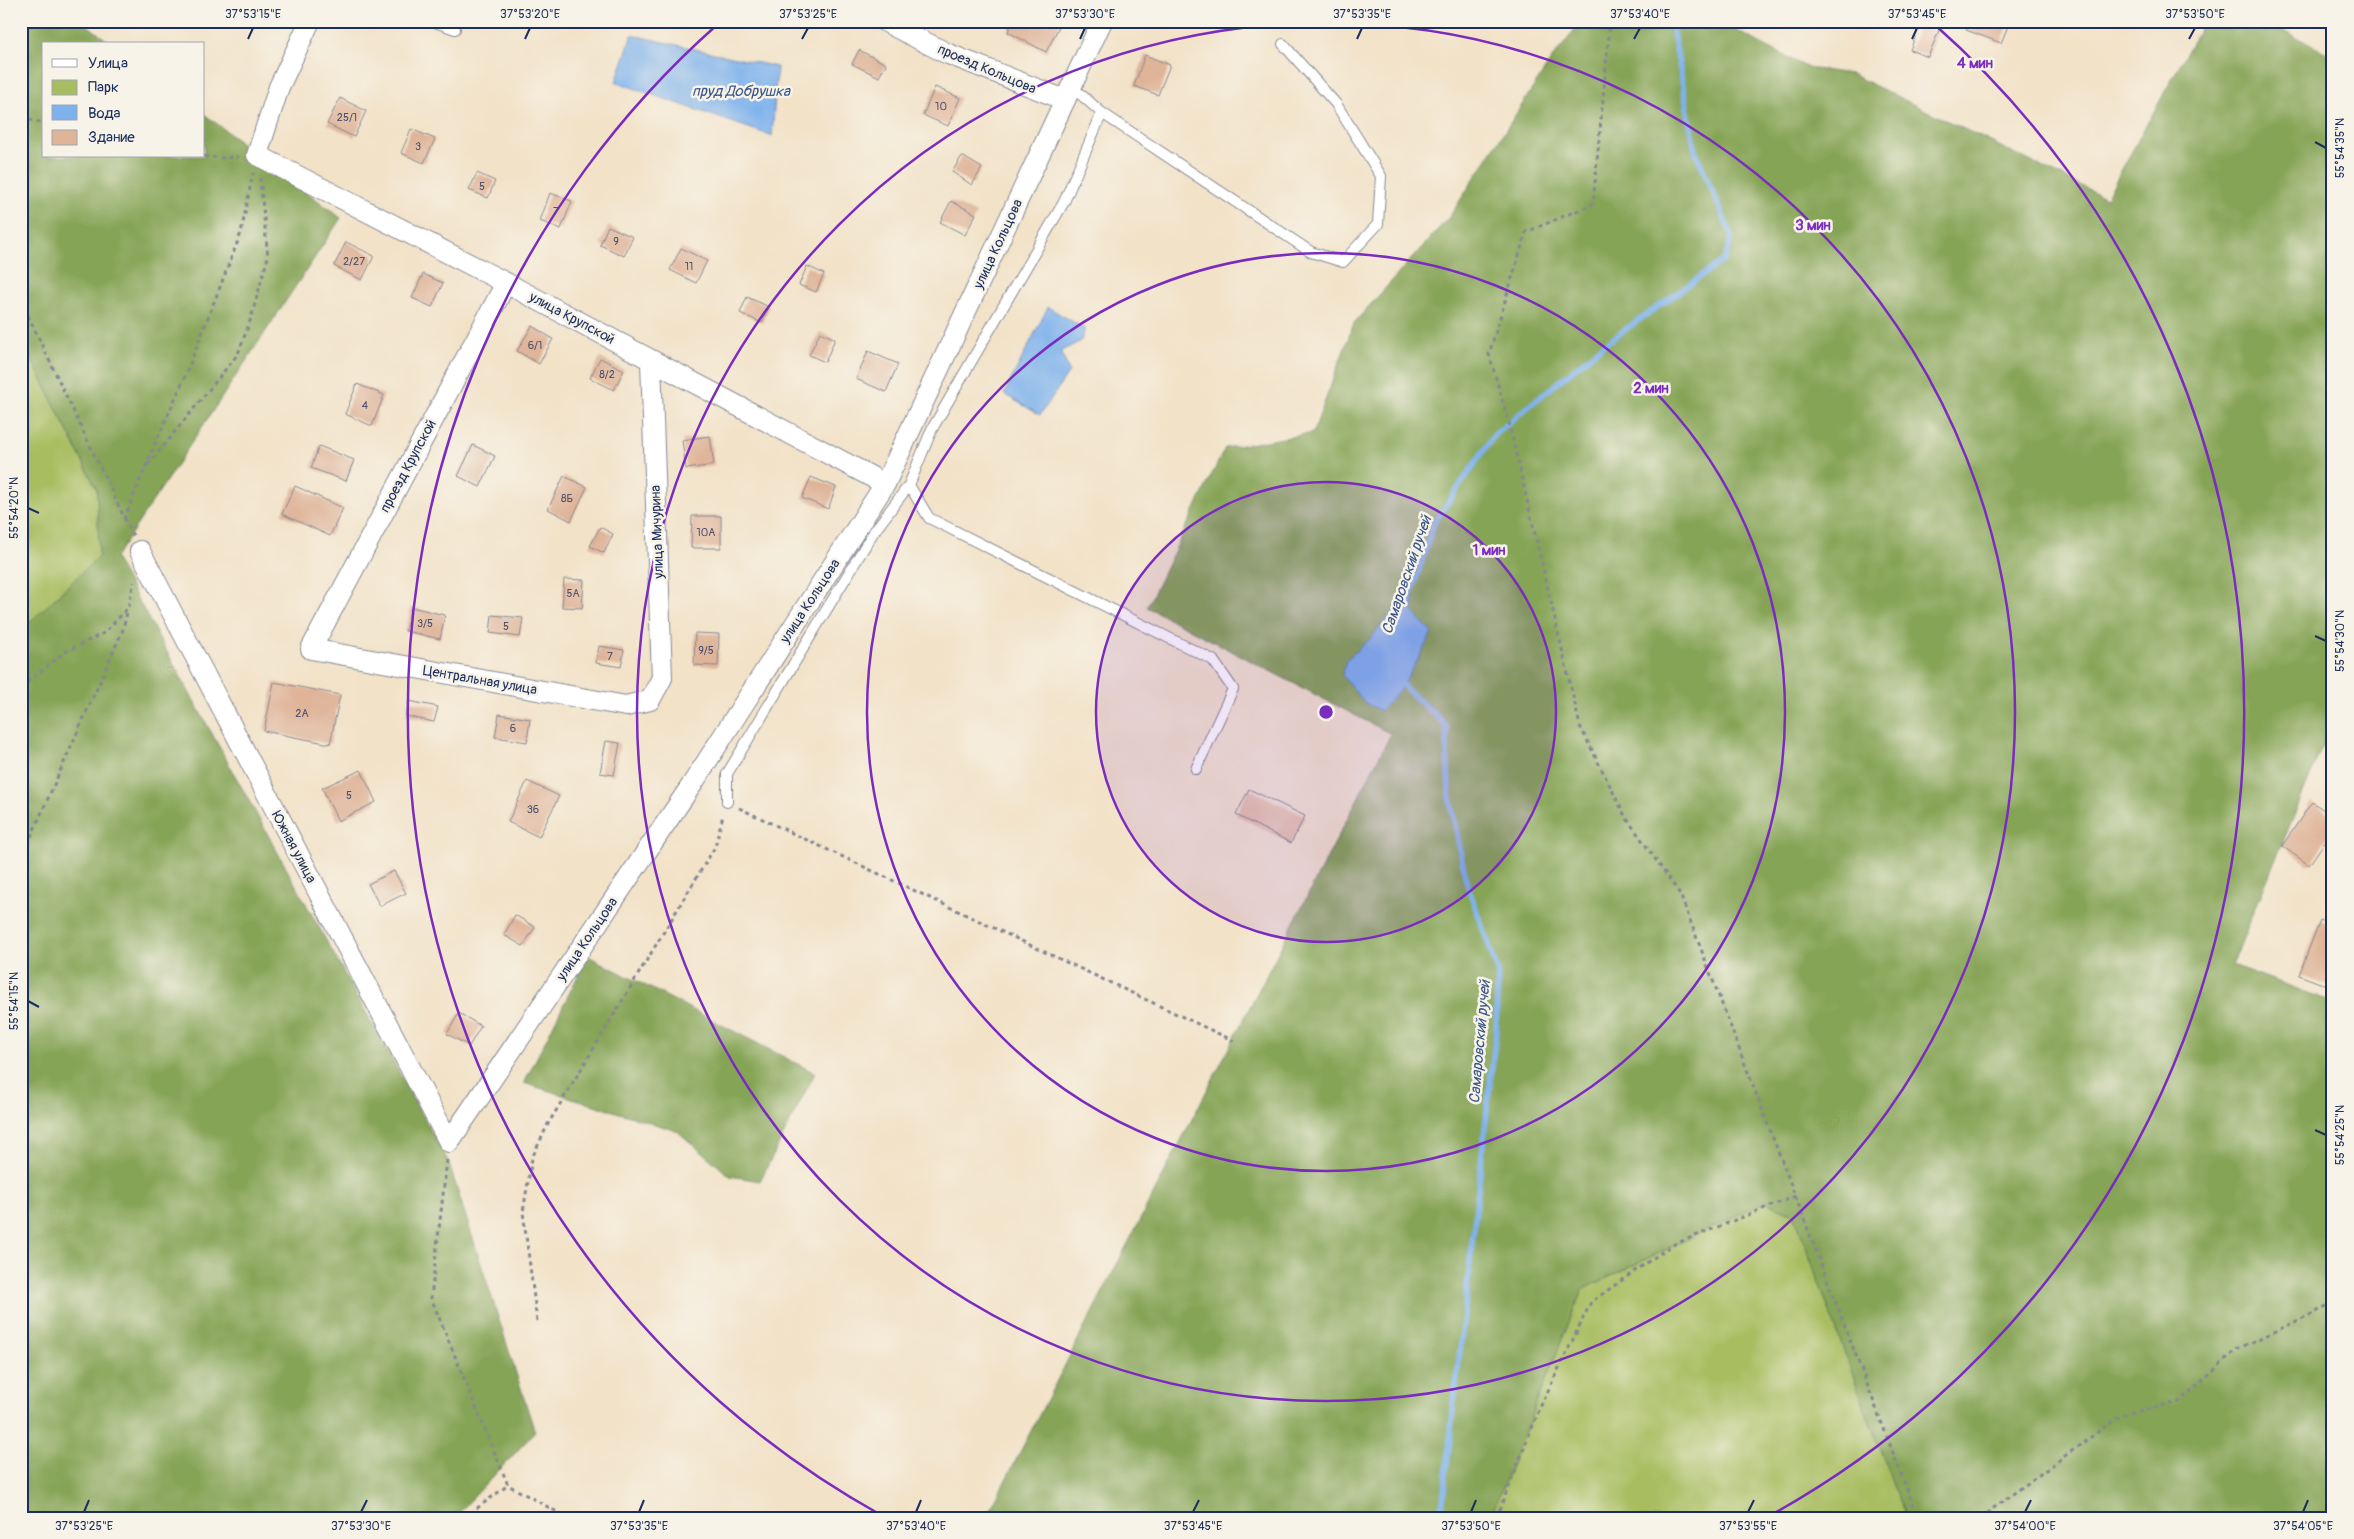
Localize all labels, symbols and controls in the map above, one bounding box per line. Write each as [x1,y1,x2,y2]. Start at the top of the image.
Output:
text: 37°53'15"E [225,7,281,22]
text: 37°53'20"E [500,7,560,22]
text: 37°53'25"E [779,7,837,22]
text: 37°53'30"E [1055,7,1115,22]
text: 37°53'35"E [1333,7,1391,22]
text: 37°53'40"E [1610,7,1670,22]
text: 37°53'45"E [1888,7,1946,22]
text: 37°53'50"E [2165,7,2225,22]
street label: проезд Кольцова [935,41,1039,97]
legend [42,42,205,158]
text: Улица [88,54,128,73]
text: 4 мин [1957,54,1994,73]
text: Парк [88,78,119,97]
water label: пруд Добрушка [692,82,791,101]
house number: 10 [935,100,947,113]
text: Вода [88,104,121,123]
house number: 25/1 [337,111,357,124]
text: 55°54'35"N [2333,118,2348,178]
text: Здание [88,128,135,147]
house number: 3 [415,140,421,153]
house number: 5 [479,180,485,193]
street label: улица Кольцова [969,196,1026,292]
house number: 7 [553,205,559,218]
text: 3 мин [1795,216,1831,235]
house number: 9 [613,235,619,248]
house number: 2/27 [343,255,365,268]
house number: 11 [685,260,693,273]
street label: улица Крупской [526,288,618,348]
house number: 6/1 [528,339,542,352]
house number: 8/2 [599,368,615,381]
text: 2 мин [1633,379,1669,398]
house number: 4 [362,399,369,412]
street label: проезд Крупской [376,417,440,515]
text: 55°54'20"N [7,477,22,539]
street label: улица Мичурина [647,485,667,580]
house number: 8Б [561,492,573,505]
water label: Самаровский ручей [1378,512,1437,637]
house number: 10А [697,526,715,539]
text: 1 мин [1472,541,1506,560]
street label: улица Кольцова [776,556,844,647]
house number: 5А [566,587,580,600]
text: 55°54'30"N [2333,610,2348,672]
house number: 3/5 [417,617,433,630]
house number: 5 [503,620,509,633]
house number: 9/5 [698,644,714,657]
house number: 7 [607,650,613,663]
street label: Центральная улица [422,662,538,698]
centre of rings [1317,703,1335,721]
house number: 2А [295,707,309,720]
house number: 6 [510,722,516,735]
house number: 5 [346,789,352,802]
house number: 36 [527,803,539,816]
street label: Южная улица [268,808,320,886]
street label: улица Кольцова [552,894,621,985]
text: 55°54'15"N [7,972,22,1030]
water label: Самаровский ручей [1465,978,1495,1104]
text: 55°54'25"N [2333,1105,2348,1165]
text: 37°53'25"E [55,1519,113,1534]
text: 37°53'30"E [331,1519,391,1534]
text: 37°53'35"E [610,1519,668,1534]
text: 37°53'40"E [886,1519,946,1534]
text: 37°53'45"E [1164,1519,1222,1534]
text: 37°53'50"E [1441,1519,1501,1534]
text: 37°53'55"E [1719,1519,1777,1534]
text: 37°54'00"E [1994,1519,2056,1534]
text: 37°54'05"E [2273,1519,2333,1534]

